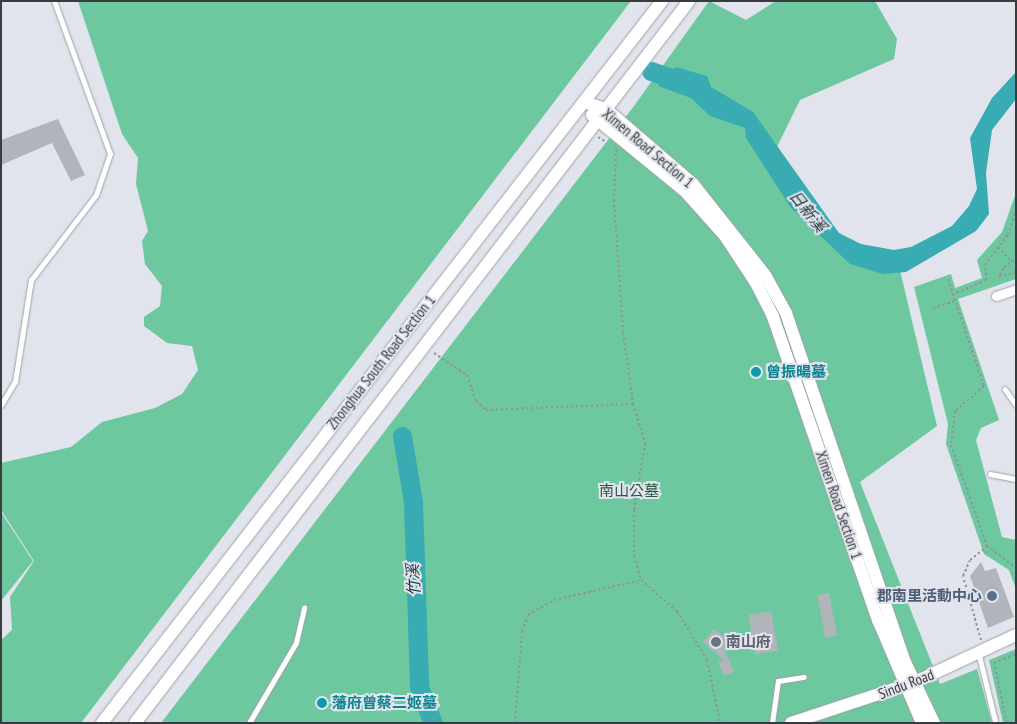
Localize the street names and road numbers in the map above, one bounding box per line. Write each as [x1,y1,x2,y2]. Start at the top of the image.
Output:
street label: Ximen Road Section 1 [599,105,697,191]
street label: Zhonghua South Road Section 1 [323,291,439,433]
street label: Ximen Road Section 1 [812,448,866,562]
street label: Sindu Road [876,665,936,703]

